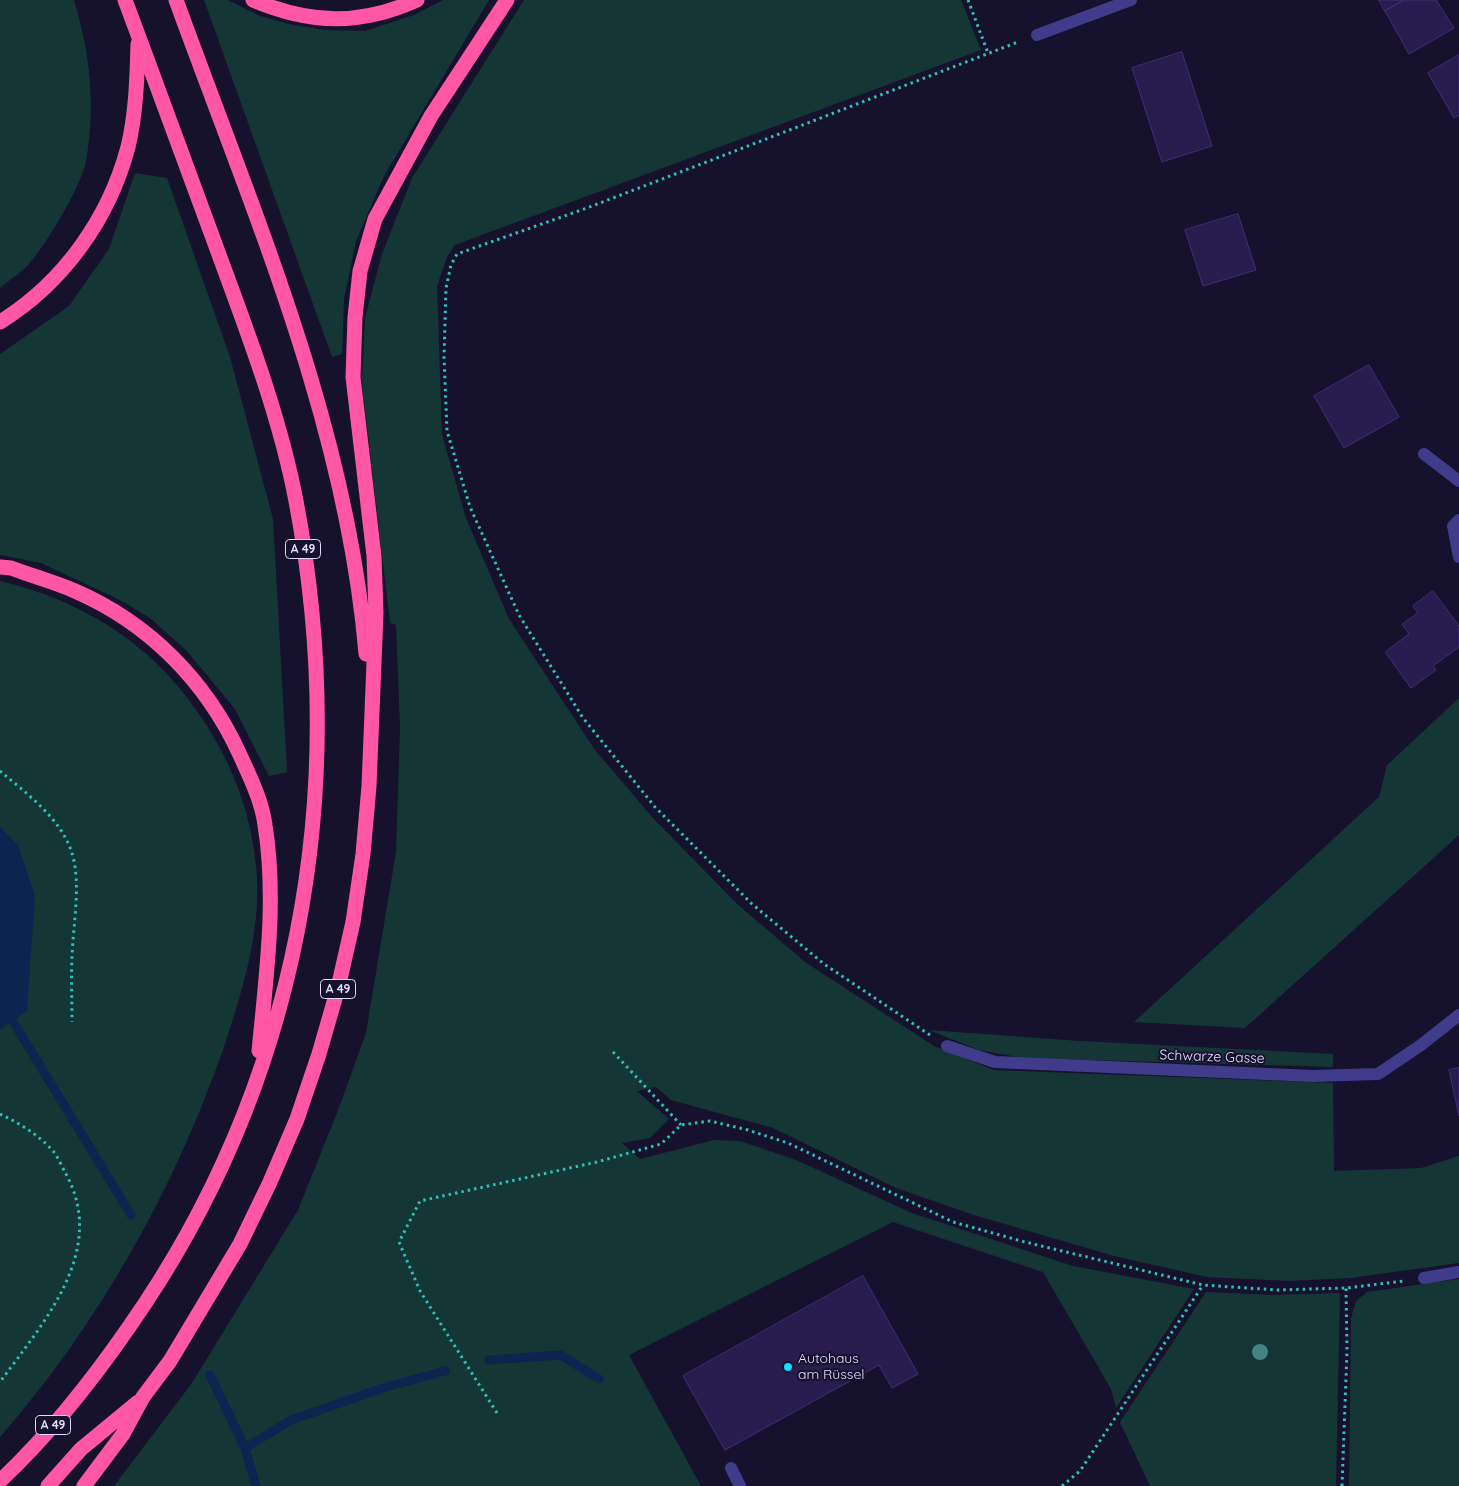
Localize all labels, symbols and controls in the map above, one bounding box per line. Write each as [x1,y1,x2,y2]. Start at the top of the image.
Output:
road number: A 49 [286,540,320,558]
road number: A 49 [320,980,356,999]
street label: Schwarze Gasse [1159,1047,1265,1067]
place label: Autohaus am Rüssel [798,1351,865,1384]
marker: Autohaus am Rüssel [782,1361,794,1373]
road number: A 49 [36,1416,70,1434]

